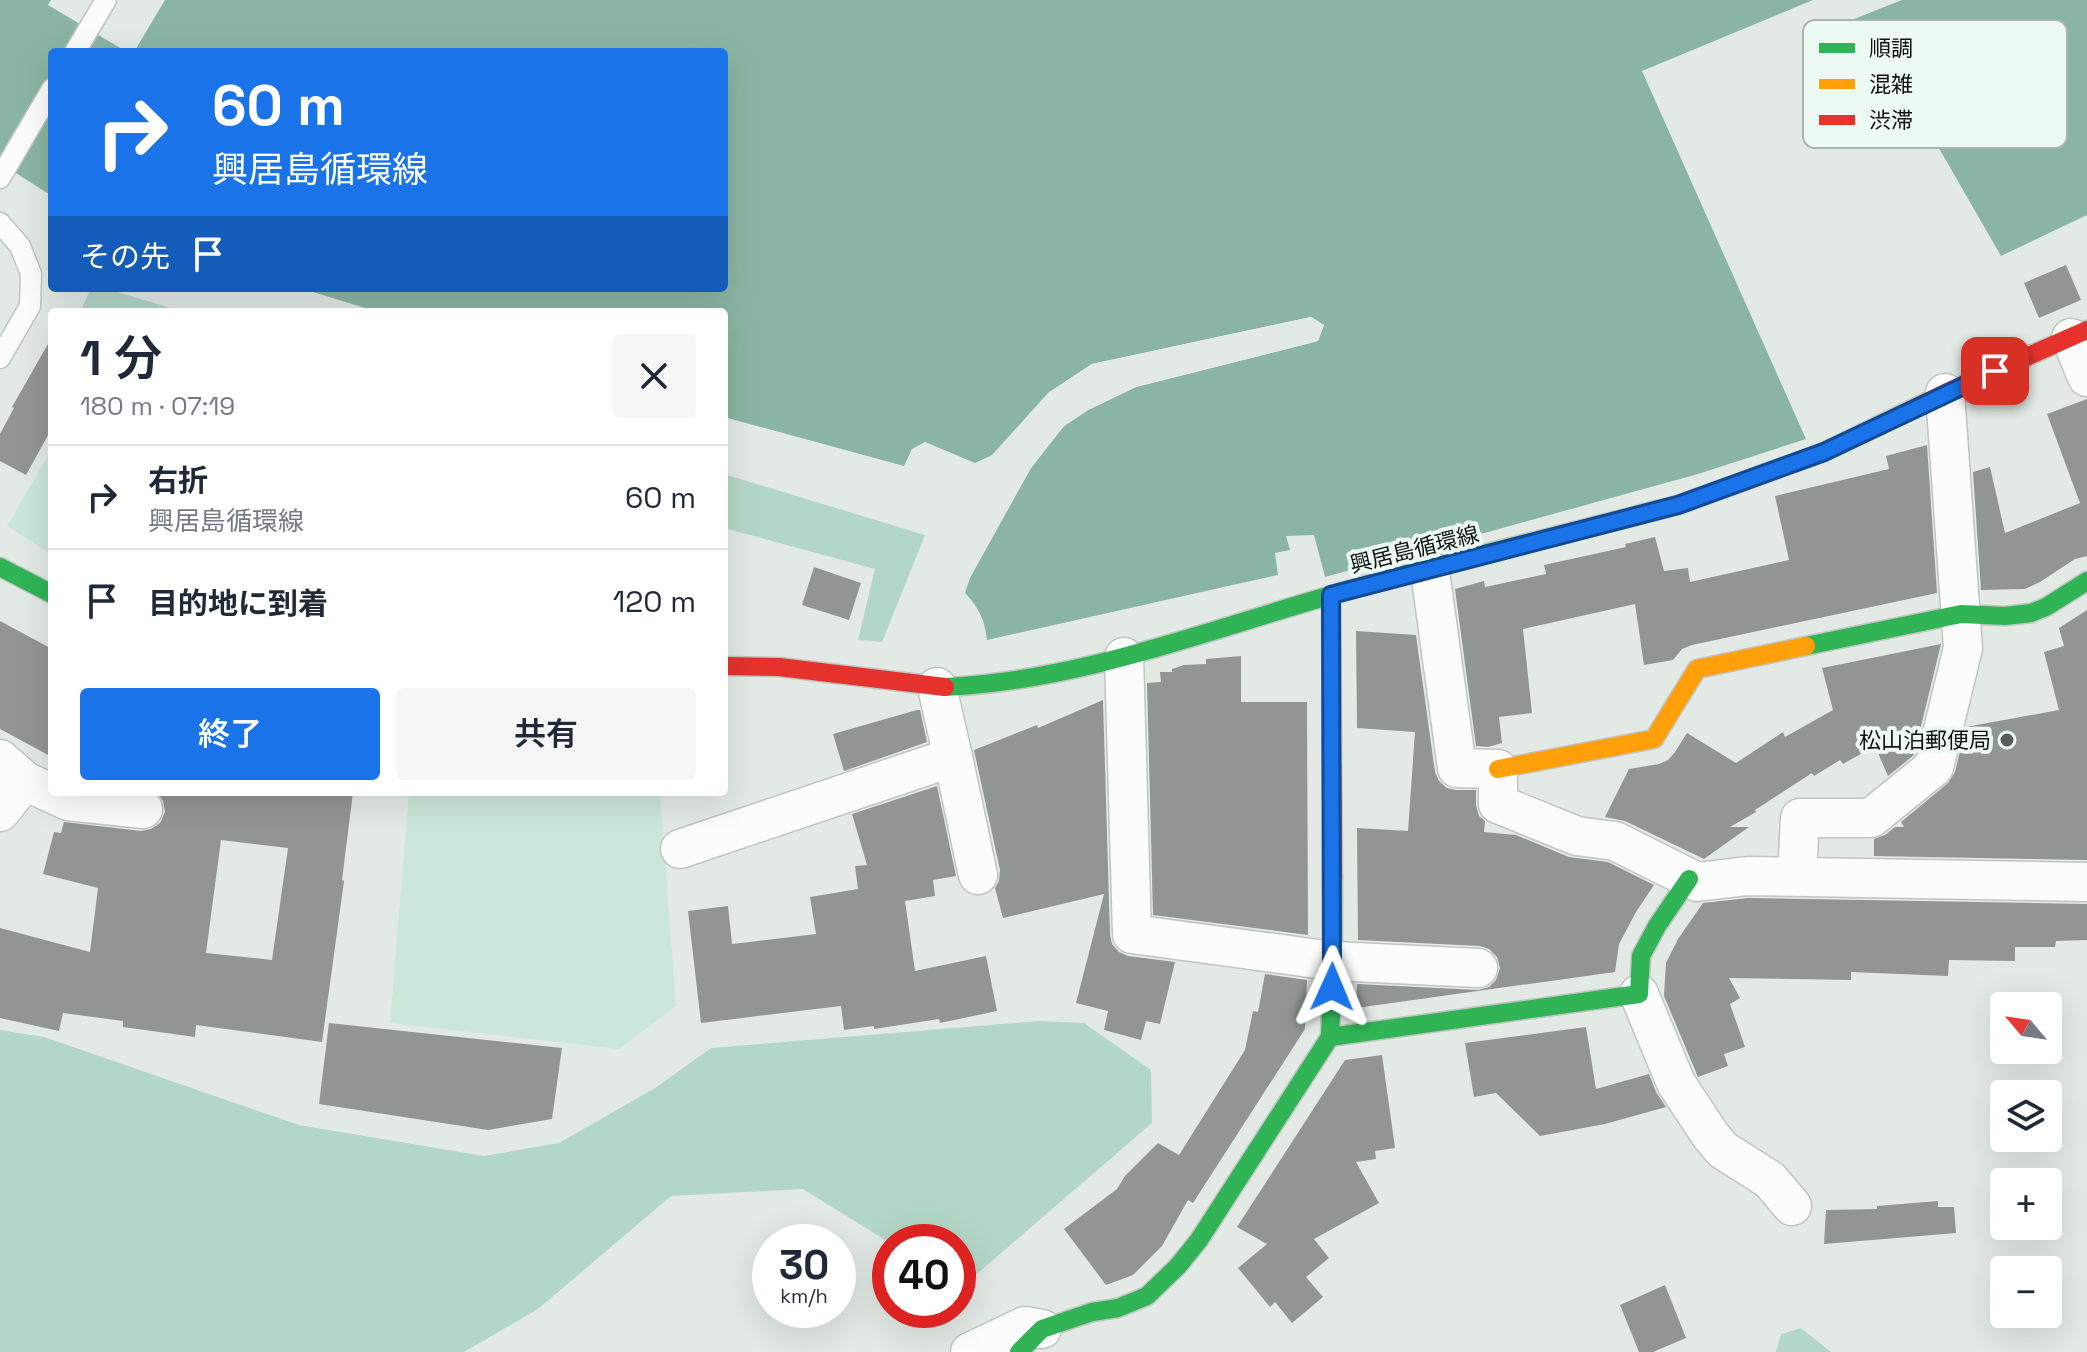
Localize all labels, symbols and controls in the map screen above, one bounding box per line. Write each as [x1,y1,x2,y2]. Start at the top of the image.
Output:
legend [1803,20,2067,148]
text: 順調 [1869,34,1913,62]
text: 60 m [212,70,345,141]
text: 混雑 [1869,70,1913,98]
icon: right [80,80,184,184]
text: 渋滞 [1869,106,1913,134]
text: 興居島循環線 [212,147,428,193]
icon: arrive [186,232,230,276]
text: その先 [80,237,170,276]
text: 1 分 [80,328,162,389]
button: close [612,334,696,418]
pin [1961,337,2029,405]
icon: arrive [1973,349,2017,393]
text: 180 m · 07:19 [80,389,235,423]
text: 右折 [148,461,208,500]
icon: right [80,475,124,519]
text: 60 m [625,478,696,517]
text: 興居島循環線 [148,504,304,538]
street label: 興居島循環線 [1347,519,1481,579]
icon: arrive [80,579,124,623]
text: 120 m [613,582,696,621]
text: 目的地に到着 [148,584,328,623]
button: 終了 [80,688,380,780]
button: 共有 [396,688,696,780]
place label: 松山泊郵便局 [1859,726,1991,754]
marker: 松山泊郵便局 [1998,731,2016,749]
position arrow [1290,945,1374,1029]
north arrow [1990,992,2062,1064]
map controls [1990,992,2062,1328]
button: layers [1990,1080,2062,1152]
button: + [1990,1168,2062,1240]
speed limit sign: 40 [872,1224,976,1328]
text: 30 [779,1240,829,1291]
button: − [1990,1256,2062,1328]
text: km/h [780,1283,828,1309]

